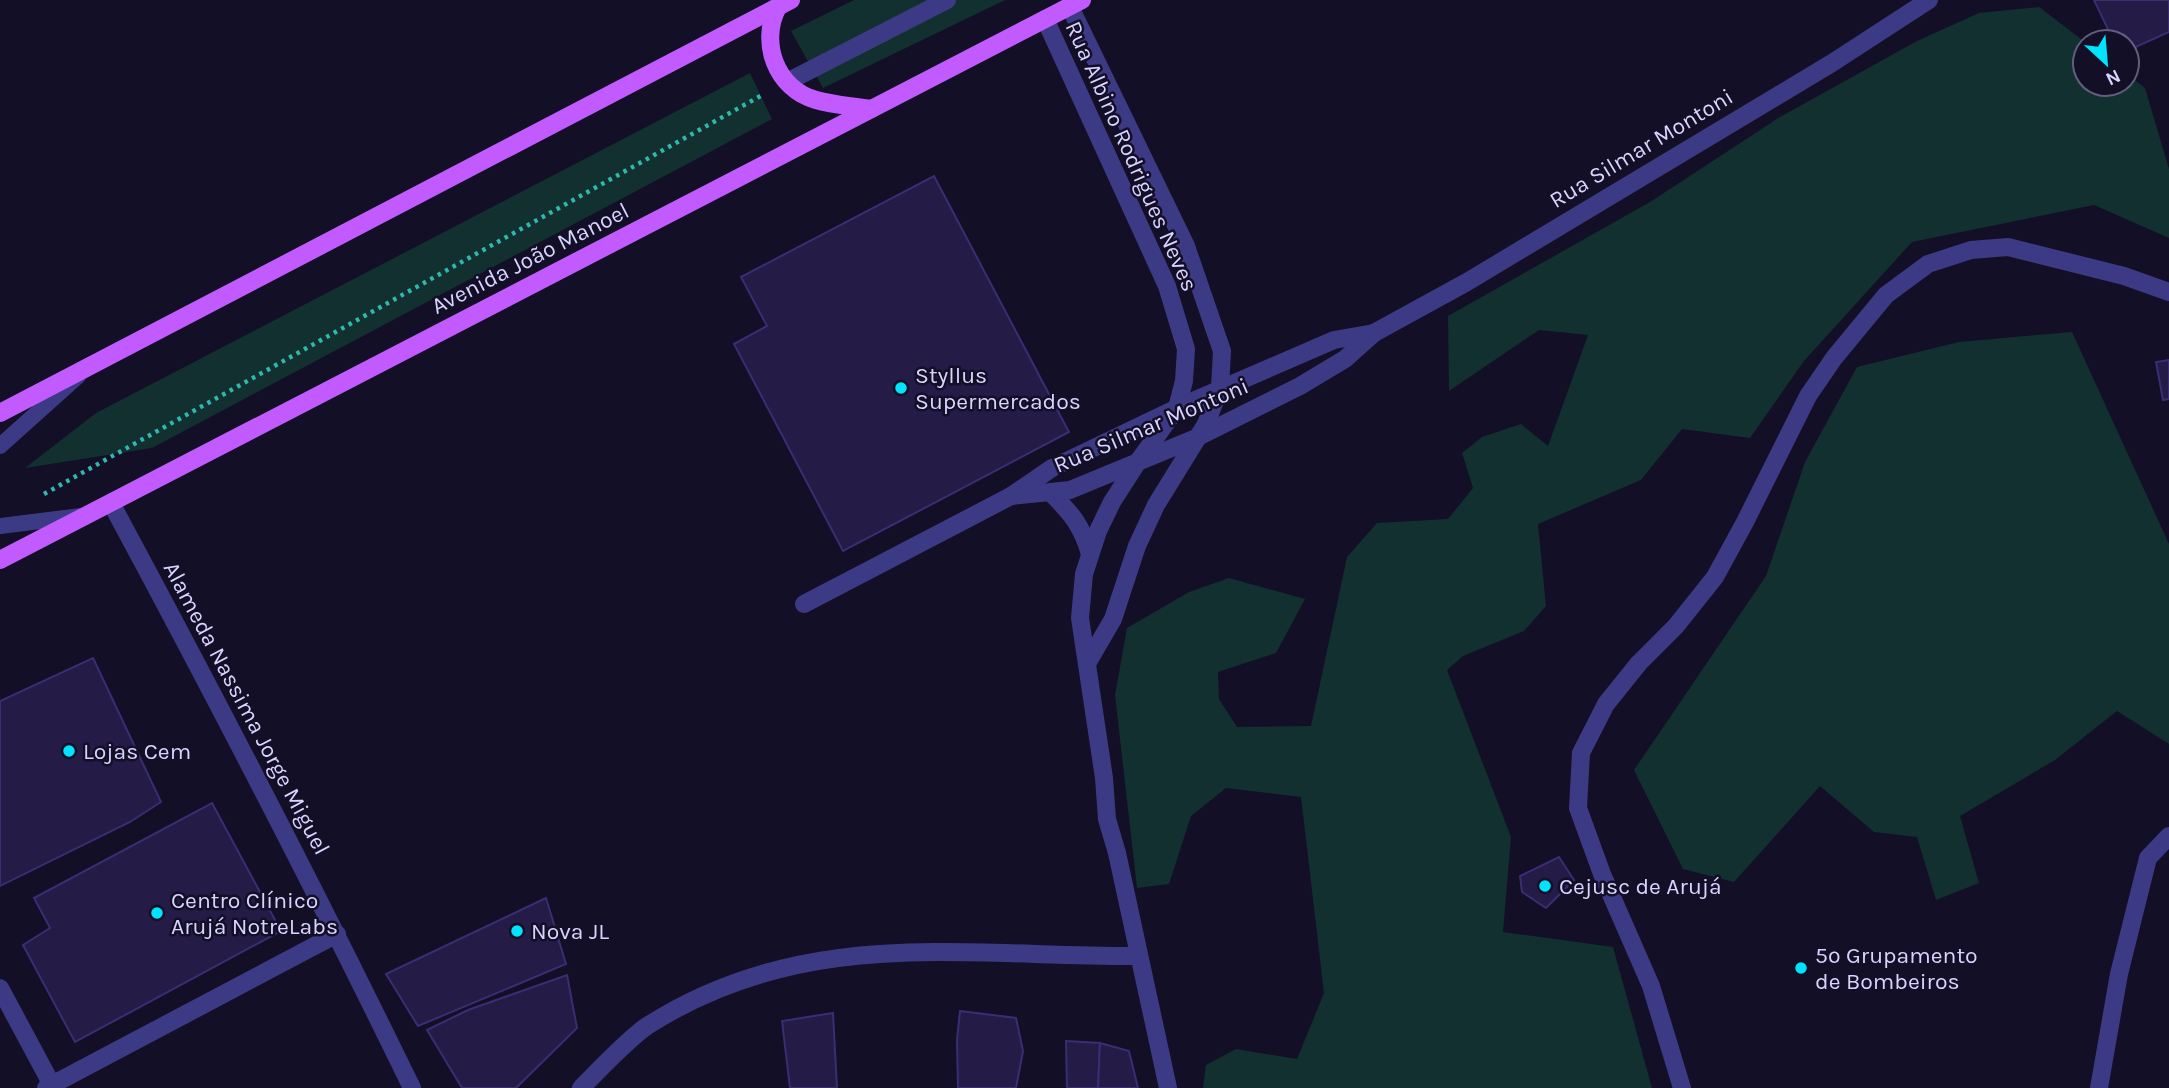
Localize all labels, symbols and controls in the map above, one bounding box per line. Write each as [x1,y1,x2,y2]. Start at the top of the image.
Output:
street label: Rua Albino Rodrigues Neves [1060,17,1203,295]
north arrow [2071,28,2141,98]
text: N [2102,65,2124,90]
street label: Rua Silmar Montoni [1545,83,1738,214]
street label: Avenida João Manoel [427,197,633,320]
place label: Styllus Supermercados [915,362,1081,415]
street label: Rua Silmar Montoni [1050,372,1253,479]
marker: Styllus Supermercados [893,380,909,396]
street label: Alameda Nassima Jorge Miguel [158,557,335,859]
place label: Lojas Cem [83,738,191,765]
marker: Lojas Cem [61,743,77,759]
place label: Cejusc de Arujá [1559,873,1722,900]
marker: Cejusc de Arujá [1537,878,1553,894]
place label: Centro Clínico Arujá NotreLabs [171,887,338,940]
marker: Centro Clínico Arujá NotreLabs [149,905,165,921]
place label: Nova JL [531,918,609,945]
marker: Nova JL [509,923,525,939]
place label: 5º Grupamento de Bombeiros [1815,942,1978,995]
marker: 5º Grupamento de Bombeiros [1793,960,1809,976]

